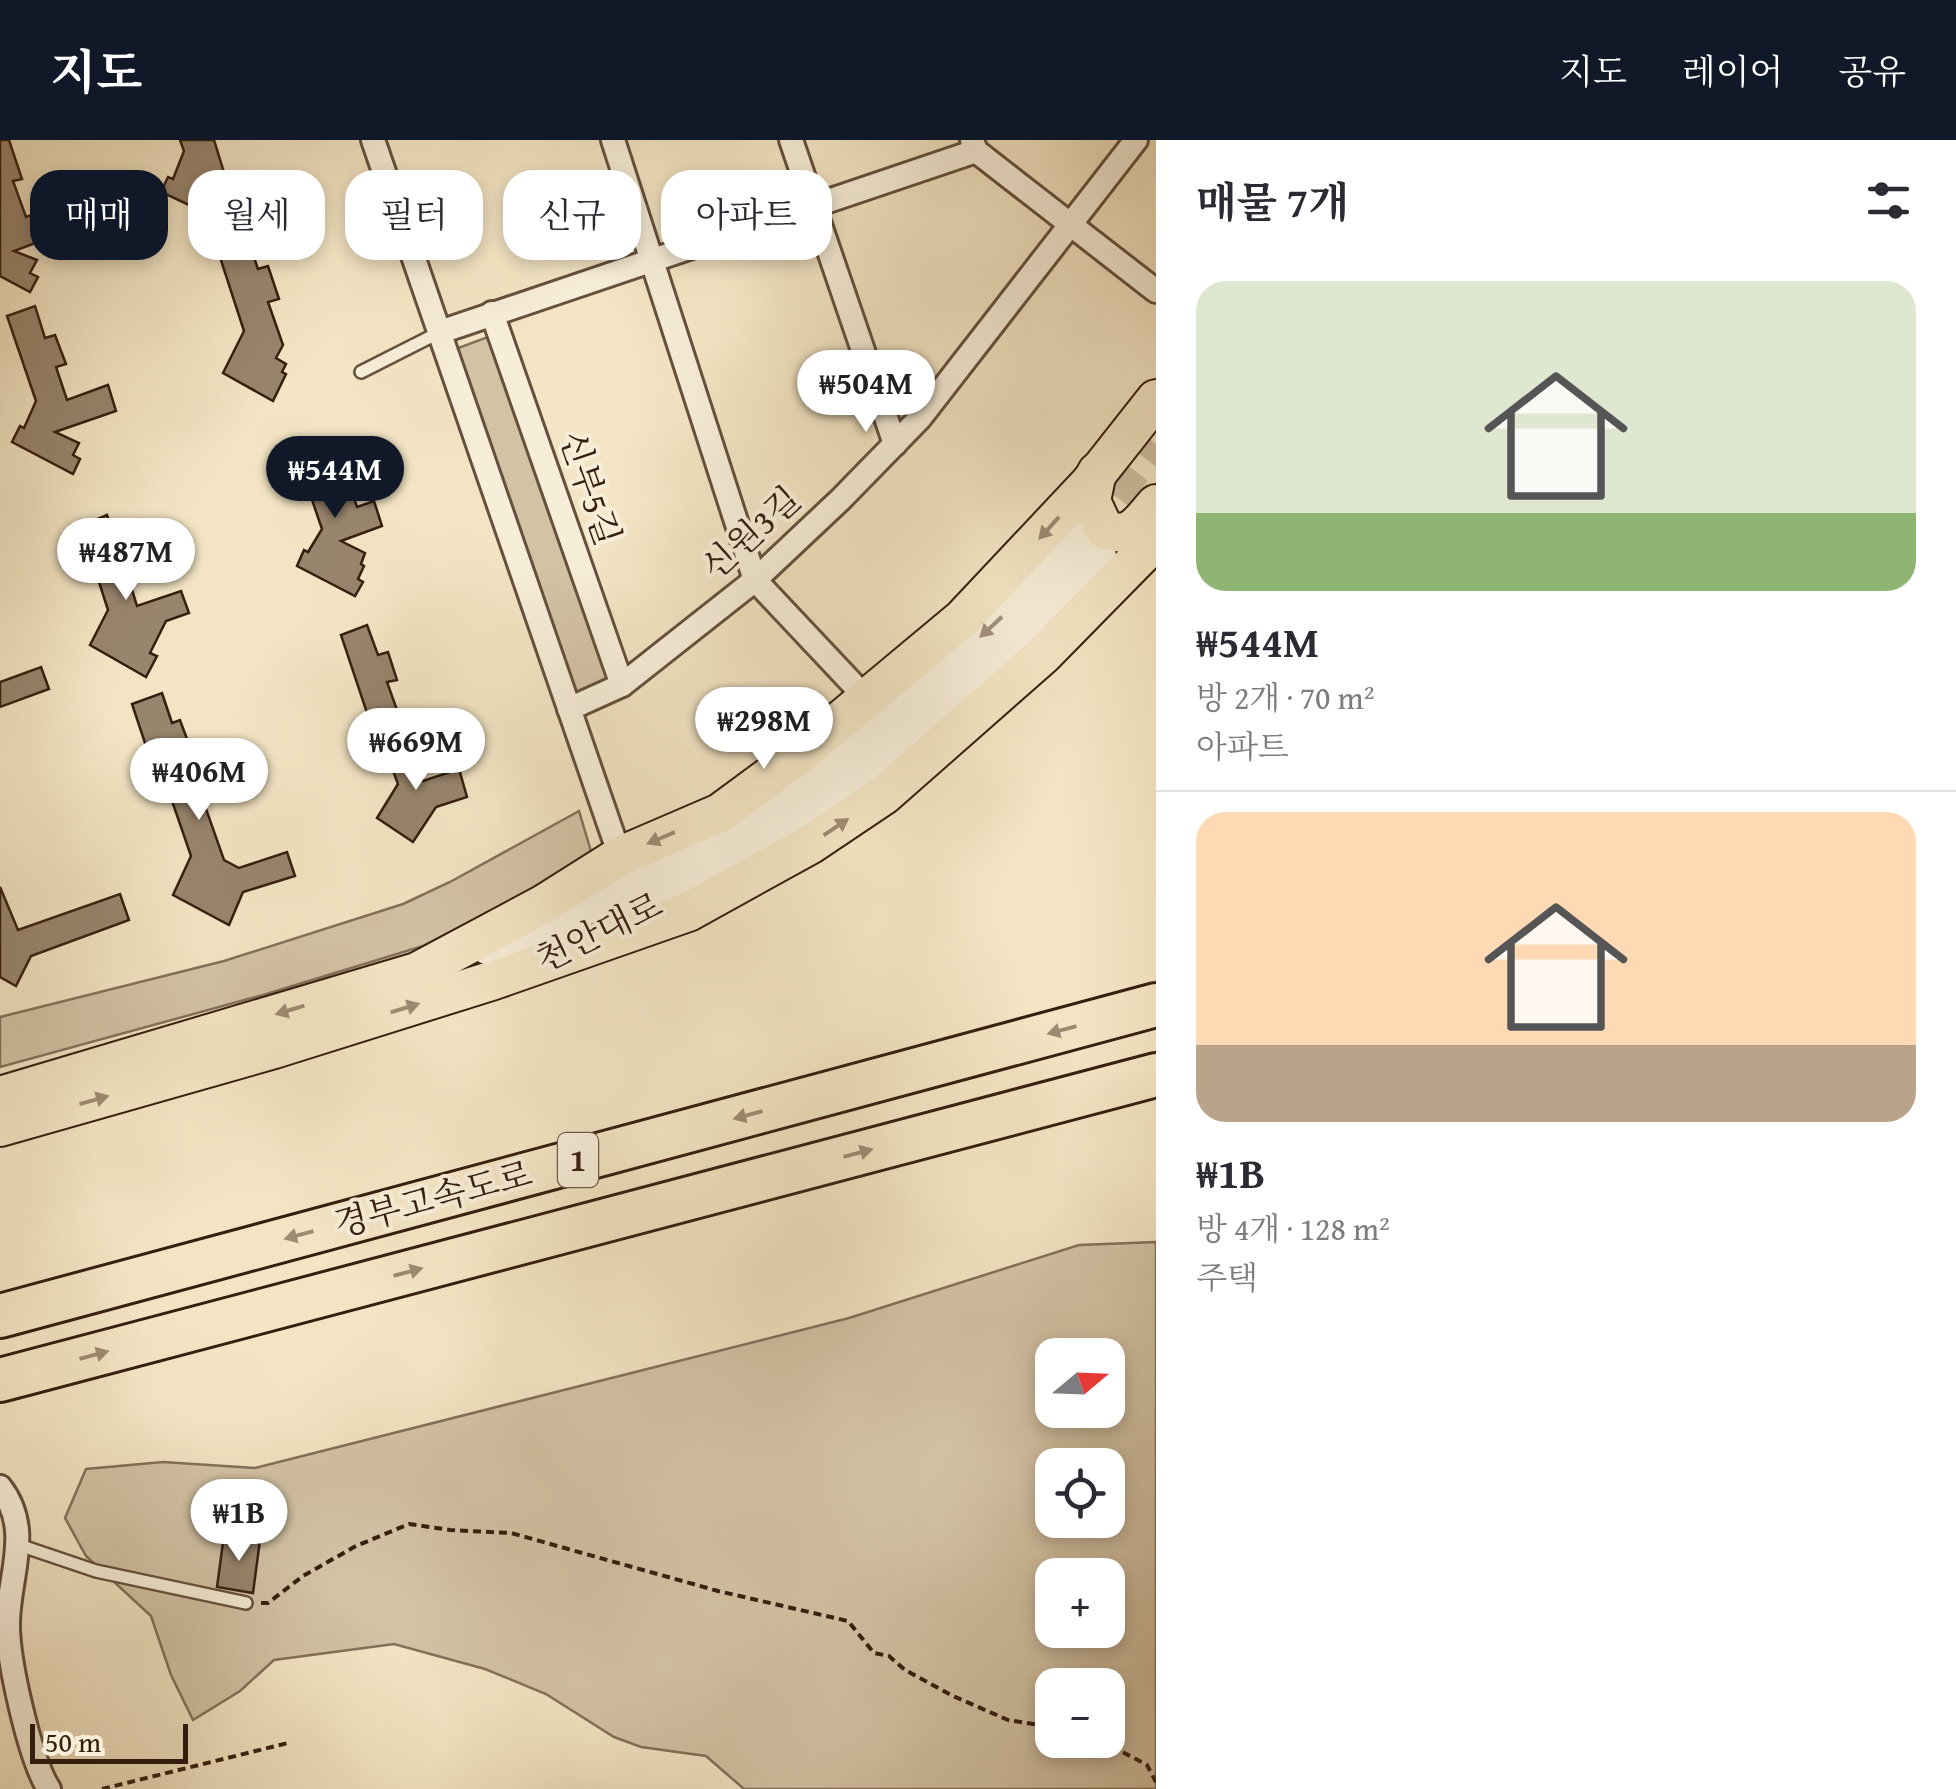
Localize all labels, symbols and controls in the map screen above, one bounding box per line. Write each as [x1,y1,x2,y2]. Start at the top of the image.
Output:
text: 지도 [50,36,143,107]
text: 지도 [1559,46,1627,97]
text: 레이어 [1682,46,1783,97]
text: 공유 [1838,46,1906,97]
chip: 매매 [30,170,168,260]
chip: 월세 [188,170,325,260]
chip: 필터 [345,170,483,260]
chip: 신규 [503,170,641,260]
chip: 아파트 [661,170,832,260]
text: 매물 7개 [1196,171,1349,232]
icon: filters [1861,173,1916,228]
icon: home [1466,346,1646,526]
pin: ₩504M [796,350,936,435]
text: ₩504M [819,359,913,406]
street label: 신부5길 [547,424,634,552]
pin: ₩544M [265,436,405,521]
text: ₩544M [288,445,382,492]
street label: 신원3길 [690,474,812,591]
one-way arrow [1038,516,1061,540]
pin: ₩487M [56,518,196,603]
text: ₩487M [79,527,173,574]
text: ₩544M [1196,611,1319,672]
one-way arrow [979,615,1004,637]
text: 방 2개 · 70 m² [1196,674,1374,721]
pin: ₩298M [694,687,834,772]
text: ₩298M [717,696,811,743]
pin: ₩669M [346,708,486,793]
text: ₩669M [369,717,463,764]
text: 아파트 [1196,723,1289,770]
pin: ₩406M [129,738,269,823]
text: ₩406M [152,747,246,794]
one-way arrow [823,818,850,837]
one-way arrow [646,830,676,846]
icon: home [1466,877,1646,1057]
street label: 천안대로 [527,879,671,984]
one-way arrow [390,1000,421,1015]
one-way arrow [274,1003,305,1018]
one-way arrow [1046,1023,1077,1039]
one-way arrow [79,1092,110,1108]
one-way arrow [732,1107,763,1123]
road number: 1 [558,1133,598,1187]
text: ₩1B [1196,1142,1265,1203]
one-way arrow [843,1145,874,1161]
street label: 경부고속도로 [328,1148,537,1249]
text: 방 4개 · 128 m² [1196,1205,1390,1252]
one-way arrow [283,1228,314,1244]
text: 주택 [1196,1254,1258,1301]
one-way arrow [393,1264,424,1280]
north arrow [1035,1338,1125,1428]
map controls [1035,1338,1125,1758]
one-way arrow [79,1347,110,1363]
button: locate [1035,1448,1125,1538]
pin: ₩1B [191,1479,287,1564]
text: ₩1B [213,1488,265,1535]
button: + [1035,1558,1125,1648]
button: − [1035,1668,1125,1758]
scale bar [30,1719,188,1764]
text: 50 m [45,1721,101,1762]

